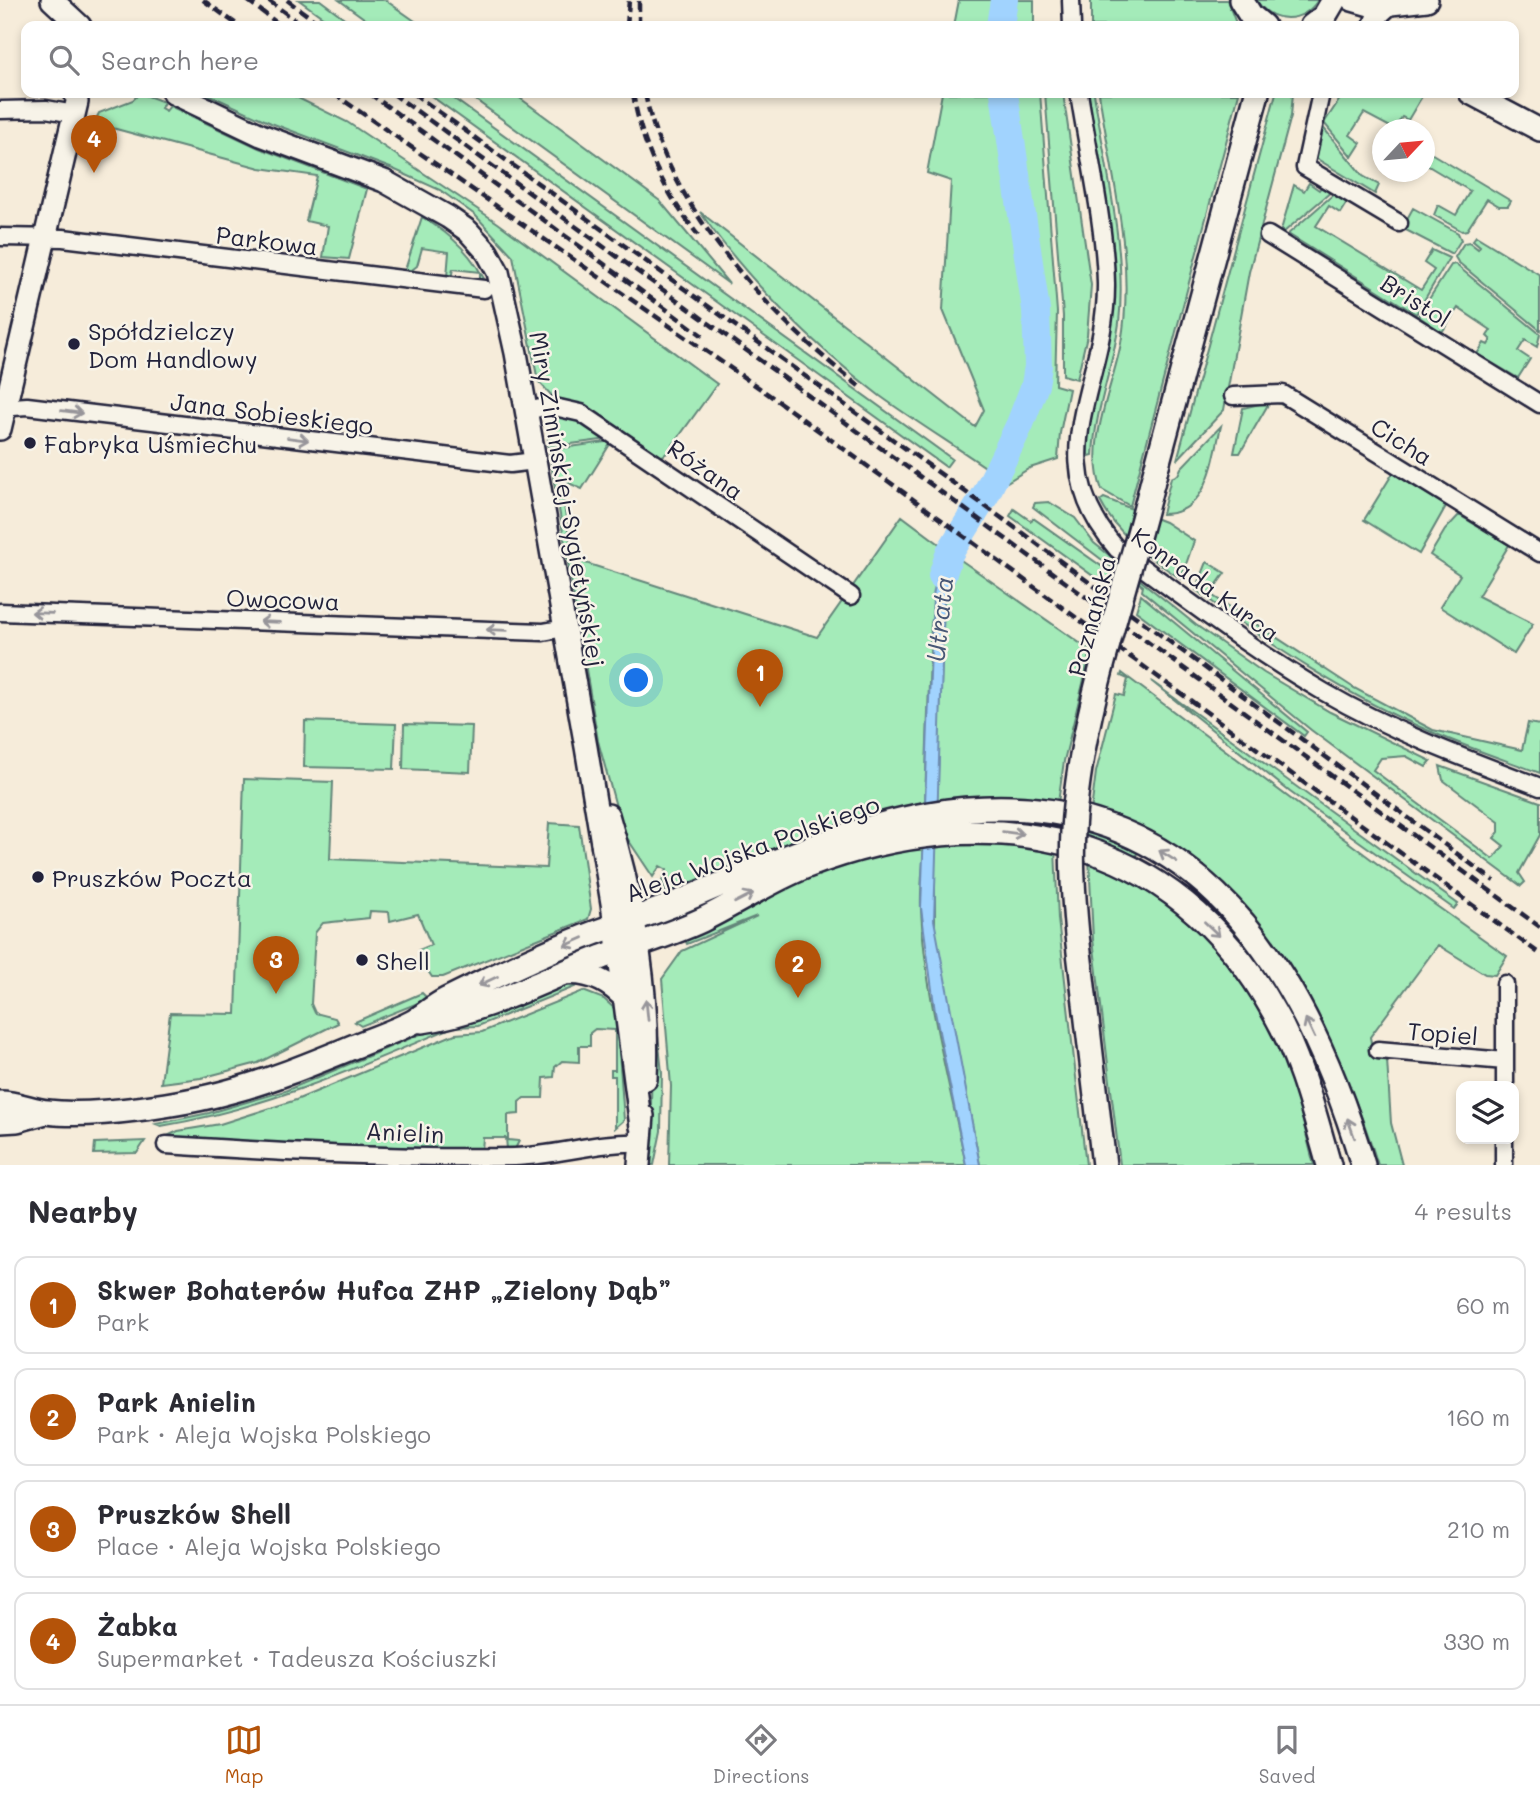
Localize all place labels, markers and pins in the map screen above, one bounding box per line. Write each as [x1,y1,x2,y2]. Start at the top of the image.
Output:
pin: 4 [71,115,117,173]
place label: Spółdzielczy Dom Handlowy [88,315,258,374]
marker: Spółdzielczy Dom Handlowy [66,336,82,352]
place label: Fabryka Uśmiechu [44,428,257,459]
marker: Fabryka Uśmiechu [22,435,38,451]
pin: 1 [737,649,783,707]
place label: Pruszków Poczta [52,862,252,893]
marker: Pruszków Poczta [30,869,46,885]
pin: 3 [253,936,299,994]
pin: 2 [775,940,821,998]
place label: Shell [376,945,430,976]
marker: Shell [354,952,370,968]

